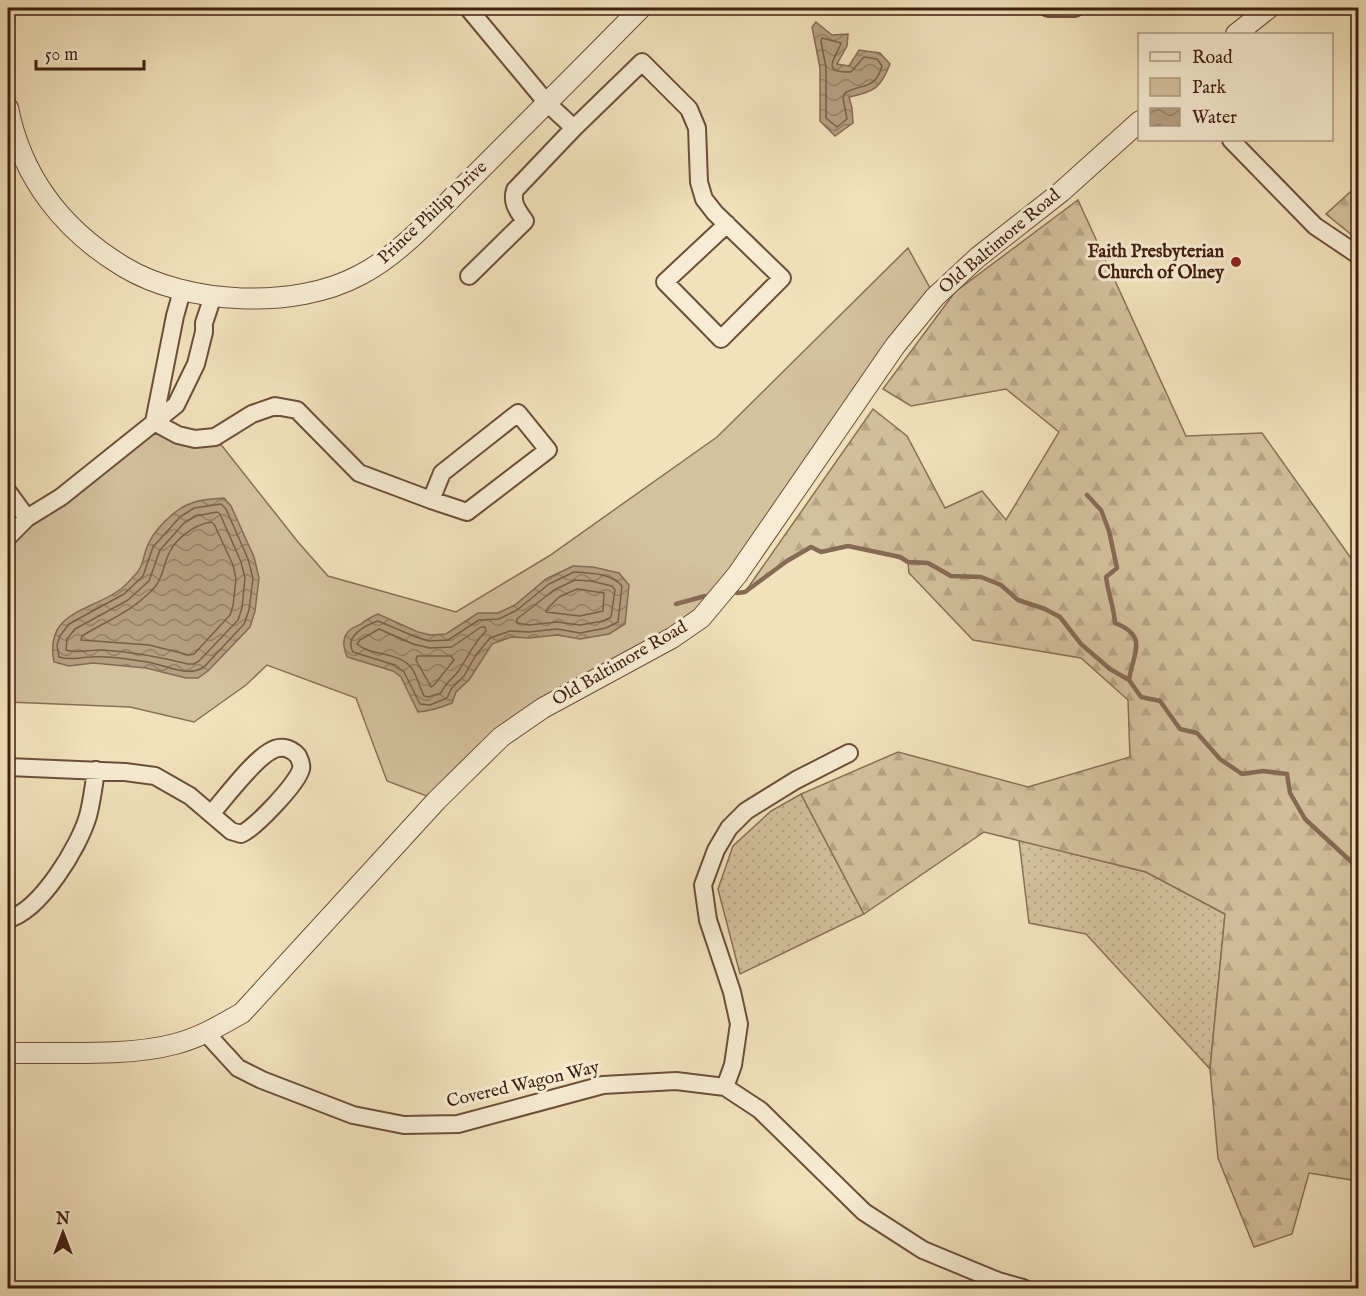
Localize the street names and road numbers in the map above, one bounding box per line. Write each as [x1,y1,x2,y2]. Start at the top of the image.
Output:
street label: Prince Philip Drive [373,156,493,270]
street label: Old Baltimore Road [934,184,1066,300]
street label: Old Baltimore Road [548,616,692,712]
street label: Covered Wagon Way [444,1056,602,1114]

